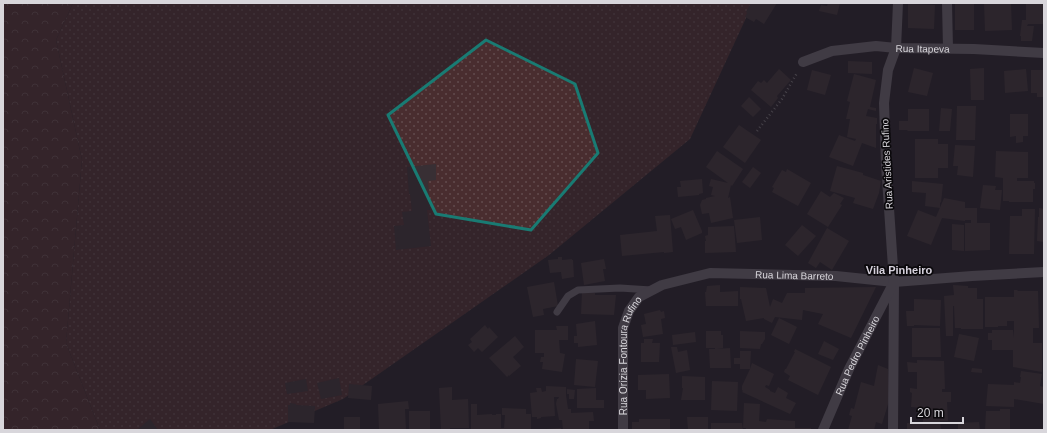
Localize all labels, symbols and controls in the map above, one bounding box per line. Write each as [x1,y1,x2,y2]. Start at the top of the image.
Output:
street label: Rua Itapeva [896,42,950,54]
street label: Rua Aristides Rufino [879,118,895,210]
district label: Vila Pinheiro [866,264,932,276]
street label: Rua Lima Barreto [755,269,834,281]
street label: Rua Orízia Fontoura Rufino [617,293,644,415]
street label: Rua Pedro Pinheiro [833,313,881,397]
scale bar [911,399,963,425]
text: 20 m [917,406,944,420]

